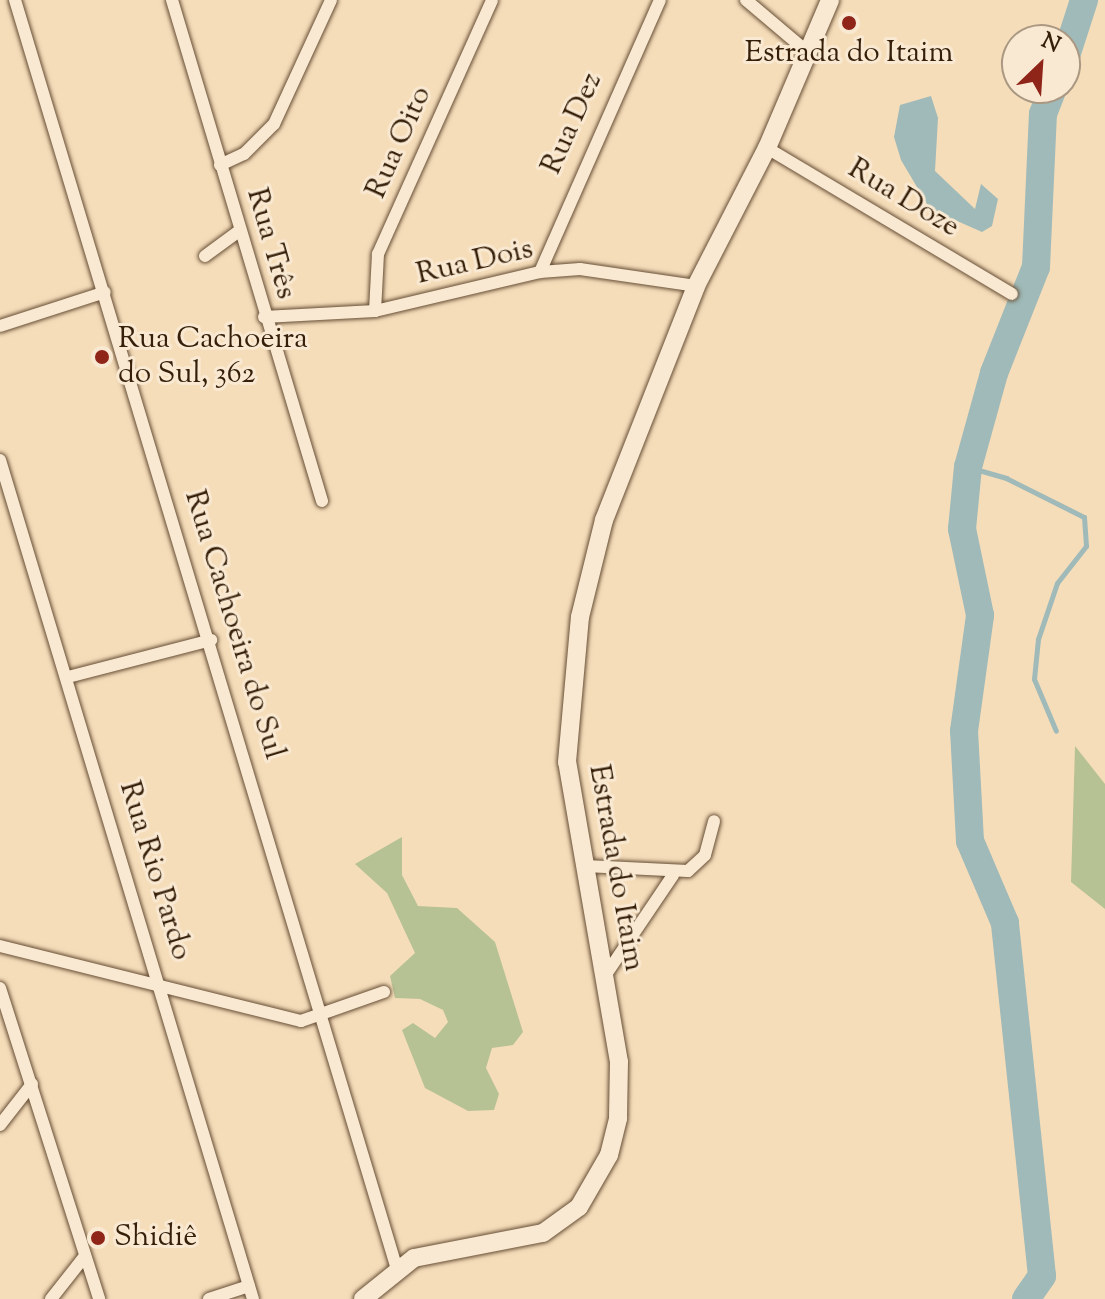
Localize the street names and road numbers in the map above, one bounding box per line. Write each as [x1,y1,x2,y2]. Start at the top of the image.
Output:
street label: Rua Dez [535,68,611,180]
street label: Rua Oito [359,81,441,205]
street label: Rua Doze [841,152,965,246]
street label: Rua Três [237,184,303,304]
street label: Rua Dois [413,232,537,294]
street label: Rua Cachoeira do Sul [175,486,291,764]
street label: Estrada do Itaim [579,762,651,974]
street label: Rua Rio Pardo [110,777,198,965]

